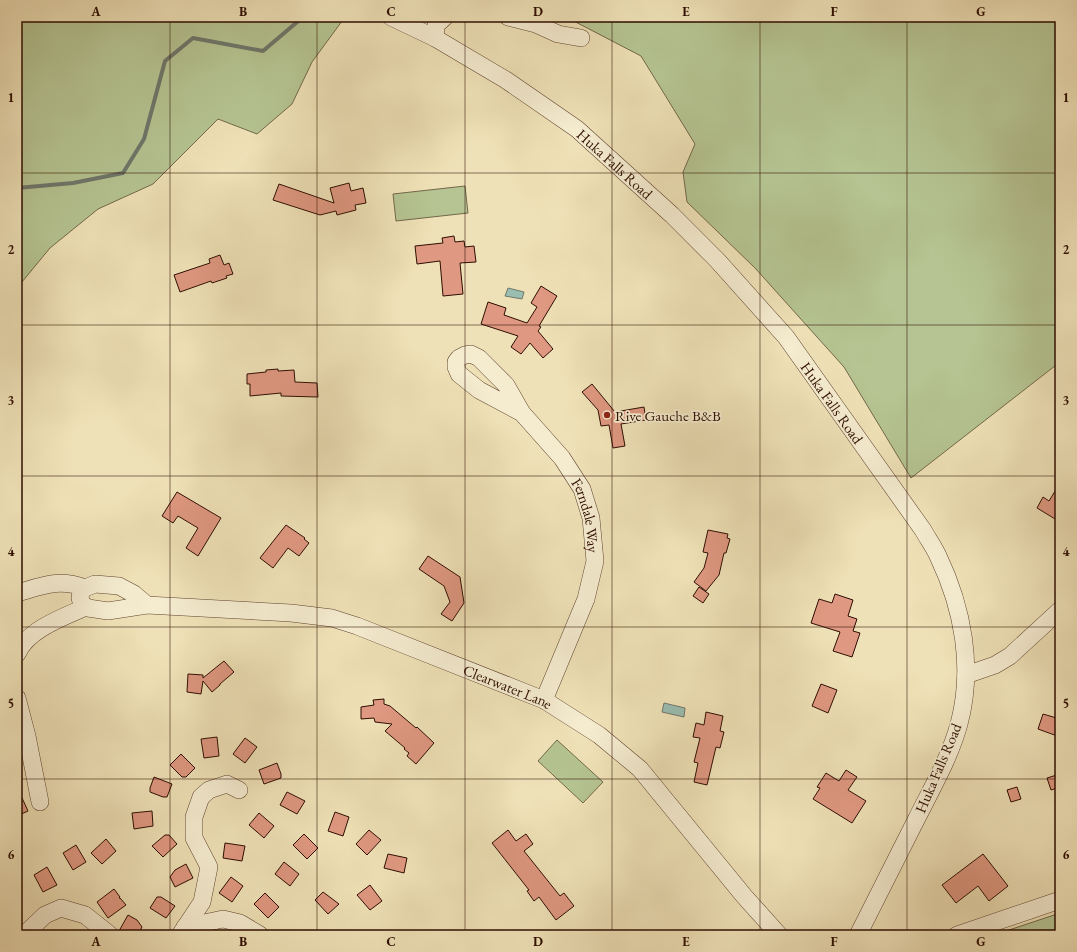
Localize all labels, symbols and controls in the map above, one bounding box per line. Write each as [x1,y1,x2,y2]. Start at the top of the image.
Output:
text: A [90,3,101,20]
text: B [239,3,247,20]
text: C [386,3,396,20]
text: D [533,3,543,20]
text: E [682,3,690,20]
text: F [830,3,838,20]
text: G [976,3,986,20]
text: 1 [8,89,15,106]
text: 1 [1063,89,1070,106]
street label: Huka Falls Road [573,124,657,203]
text: 2 [8,241,15,258]
text: 2 [1063,241,1070,258]
street label: Huka Falls Road [797,358,868,447]
text: 3 [8,392,15,409]
text: 3 [1063,392,1070,409]
place label: Rive Gauche B&B [615,406,721,425]
marker: Rive Gauche B&B [602,410,612,420]
street label: Ferndale Way [568,474,604,554]
text: 4 [8,543,15,560]
text: 4 [1063,543,1070,560]
street label: Clearwater Lane [461,660,556,713]
text: 5 [8,695,14,712]
text: 5 [1063,695,1069,712]
street label: Huka Falls Road [911,720,966,816]
text: 6 [8,846,15,863]
text: 6 [1063,846,1070,863]
text: A [90,933,101,950]
text: B [239,933,247,950]
text: C [386,933,396,950]
text: D [533,933,543,950]
text: E [682,933,690,950]
text: F [830,933,838,950]
text: G [976,933,986,950]

